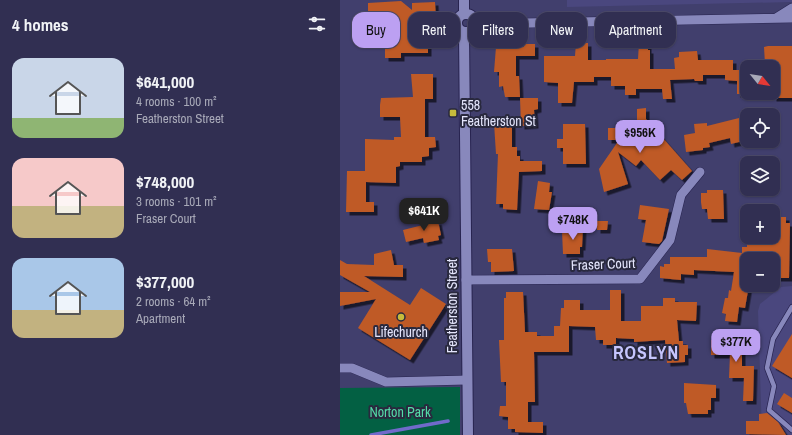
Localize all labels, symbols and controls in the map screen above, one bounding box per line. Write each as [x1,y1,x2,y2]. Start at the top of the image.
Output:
chip: Buy [352,12,400,48]
chip: Rent [408,12,460,48]
chip: Filters [468,12,528,48]
chip: New [536,12,587,48]
chip: Apartment [595,12,676,48]
text: 4 homes [12,13,69,36]
icon: filters [306,13,328,35]
north arrow [740,60,780,100]
map controls [740,60,780,292]
text: $641,000 [136,70,194,93]
icon: home [44,74,92,122]
text: 4 rooms · 100 m² [136,93,217,110]
place label: 558 Featherston St [461,96,536,130]
marker: 558 Featherston St [448,108,458,118]
button: locate [740,108,780,148]
text: Featherston Street [136,110,224,127]
pin: $956K [612,120,668,154]
text: $956K [624,124,656,141]
button: layers [740,156,780,196]
text: $748,000 [136,170,194,193]
icon: home [44,174,92,222]
text: 3 rooms · 101 m² [136,193,217,210]
pin: $641K [396,198,452,232]
text: $641K [408,202,440,219]
button: + [740,204,780,244]
pin: $748K [545,207,601,241]
text: Fraser Court [136,210,196,227]
text: $748K [557,211,589,228]
button: − [740,252,780,292]
street label: Fraser Court [570,254,636,274]
street label: Featherston Street [443,259,461,353]
text: $377,000 [136,270,194,293]
icon: home [44,274,92,322]
text: 2 rooms · 64 m² [136,293,211,310]
text: Apartment [136,310,185,327]
marker: Lifechurch [396,312,406,322]
place label: Lifechurch [374,323,428,341]
pin: $377K [708,329,764,363]
text: $377K [720,333,752,350]
district label: ROSLYN [613,340,679,365]
park label: Norton Park [369,403,431,421]

